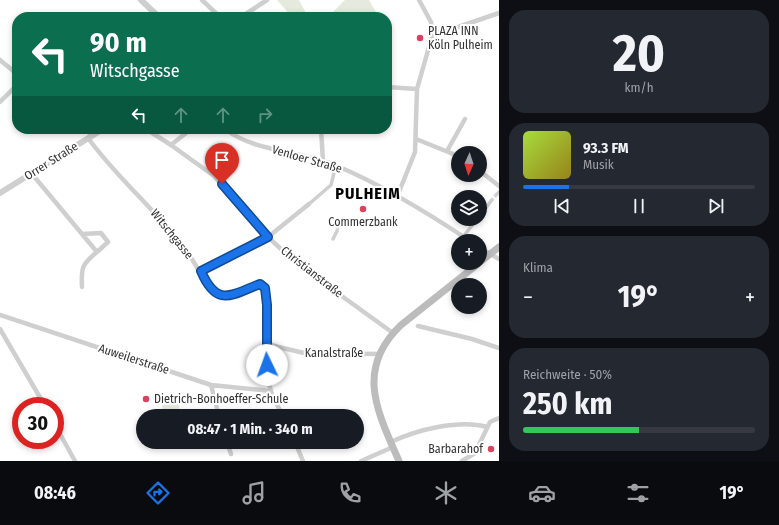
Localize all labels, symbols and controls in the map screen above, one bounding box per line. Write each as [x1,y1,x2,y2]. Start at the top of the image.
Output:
text: 20 [613,22,665,85]
place label: PLAZA INN Köln Pulheim [428,24,493,52]
text: 90 m [90,26,147,59]
icon: left [24,28,76,80]
marker: PLAZA INN Köln Pulheim [415,33,425,43]
text: Witschgasse [90,60,180,82]
text: km/h [625,80,654,95]
icon: left [128,104,150,126]
icon: ahead [170,104,192,126]
icon: ahead [212,104,234,126]
icon: right [254,104,276,126]
street label: Orrer Straße [22,139,80,183]
text: 93.3 FM [583,139,628,157]
street label: Venloer Straße [270,142,344,176]
pin [205,143,239,184]
north arrow [451,146,487,182]
map controls [451,146,487,314]
icon: arrive [211,149,233,171]
text: Musik [583,157,614,172]
district label: PULHEIM [335,184,401,203]
button: layers [451,190,487,226]
icon: previous [551,195,573,217]
icon: pause [628,195,650,217]
icon: next [705,195,727,217]
marker: Commerzbank [358,204,368,214]
street label: Witschgasse [148,206,196,262]
place label: Commerzbank [328,215,398,229]
button: + [451,234,487,270]
street label: Christianstraße [278,243,346,301]
text: Klima [523,260,553,275]
button: − [451,278,487,314]
text: 19° [618,279,660,315]
text: − [523,284,533,311]
text: + [745,284,755,311]
street label: Auweilerstraße [97,341,171,377]
position arrow [246,344,288,386]
street label: Kanalstraße [305,346,363,360]
text: Reichweite · 50% [523,367,612,382]
text: 250 km [523,386,612,422]
place label: Dietrich-Bonhoeffer-Schule [154,392,288,406]
marker: Dietrich-Bonhoeffer-Schule [141,394,151,404]
speed limit sign: 30 [12,397,64,449]
text: 08:47 · 1 Min. · 340 m [187,420,313,438]
place label: Barbarahof [428,442,484,456]
marker: Barbarahof [486,444,496,454]
icon: directions [144,479,172,507]
icon: music [240,479,268,507]
icon: phone [336,479,364,507]
icon: climate [432,479,460,507]
icon: car [528,479,556,507]
icon: filters [624,479,652,507]
text: 08:46 [34,482,76,504]
text: 19° [720,482,745,504]

